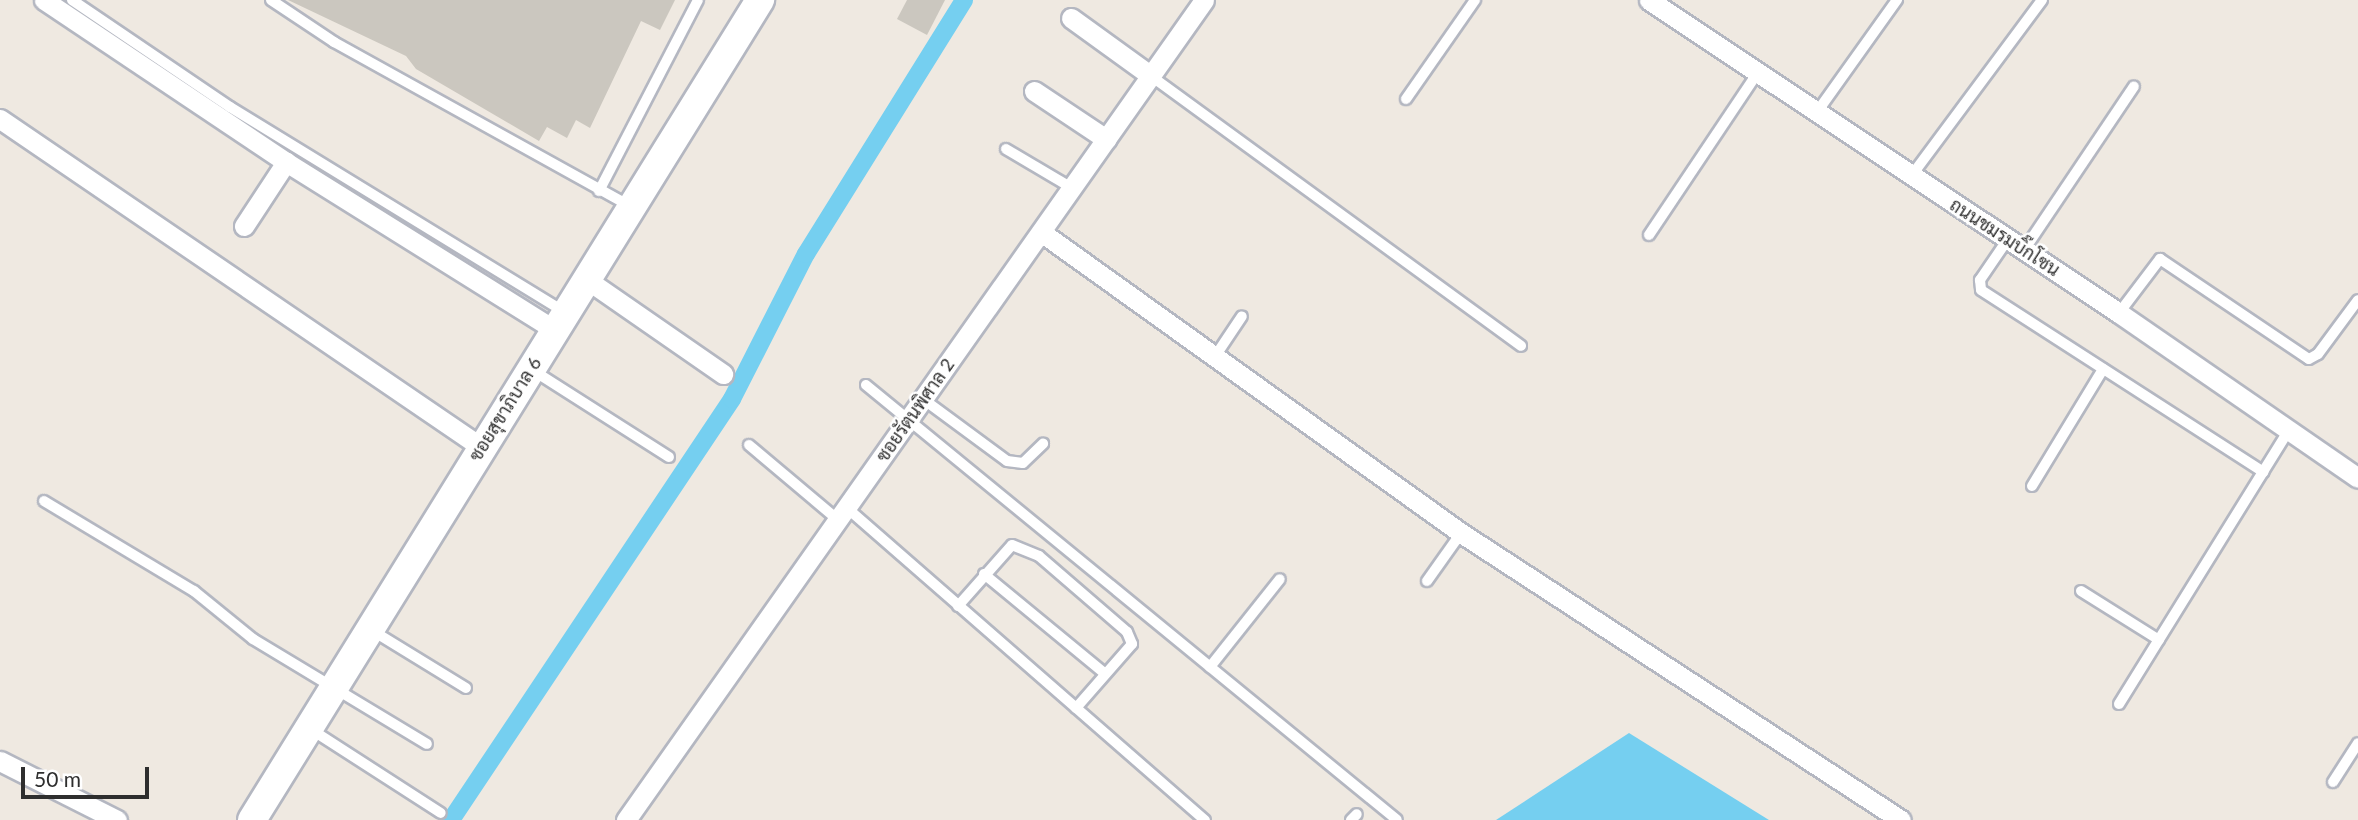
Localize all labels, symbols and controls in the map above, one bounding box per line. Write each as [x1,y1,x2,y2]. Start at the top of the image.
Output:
street label: ถนนชมรมบิ๊กโซน [1946,194,2064,280]
street label: ซอยสุขาภิบาล 6 [464,353,546,465]
street label: ซอยรัตนพิศาล 2 [871,354,959,466]
scale bar [24,754,152,798]
text: 50 m [34,766,81,791]

